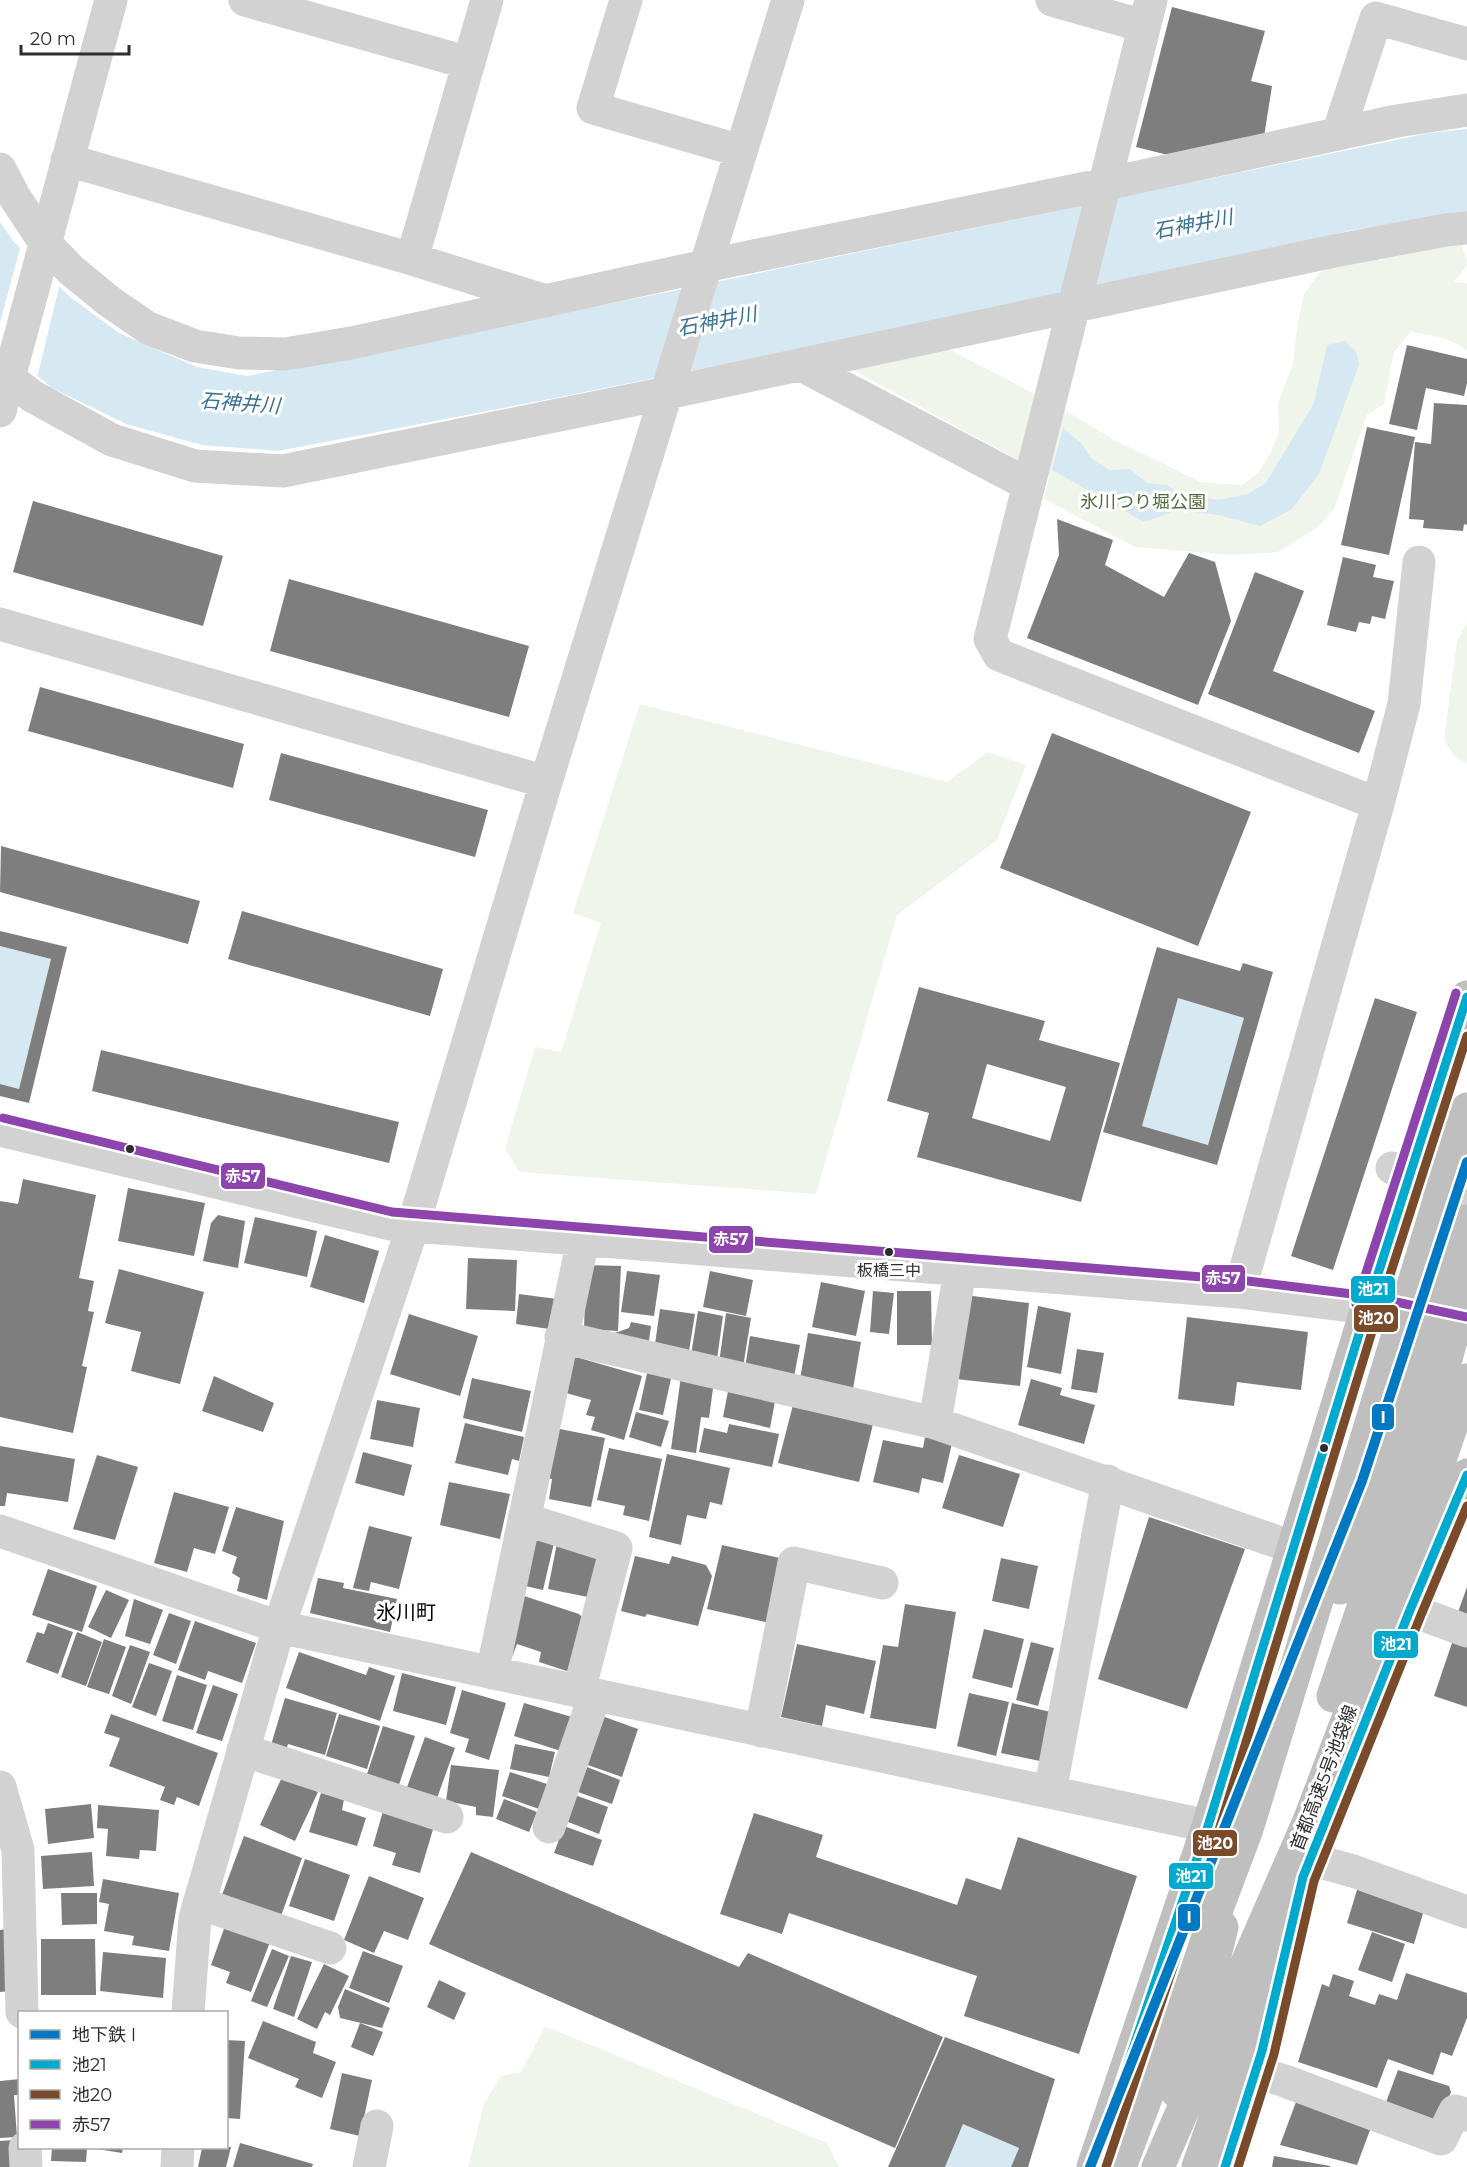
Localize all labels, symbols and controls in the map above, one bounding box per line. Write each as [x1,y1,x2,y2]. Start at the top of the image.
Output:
scale bar [21,18,129,56]
text: 20 m [30,28,76,50]
water label: 石神井川 [1151,204,1237,243]
water label: 石神井川 [675,301,761,340]
water label: 石神井川 [199,388,283,418]
park label: 氷川つり堀公園 [1080,491,1206,513]
unlabelled marker [124,1143,136,1155]
line badge: 赤57 [220,1162,266,1190]
text: 赤57 [225,1167,261,1186]
line badge: 赤57 [708,1225,754,1254]
text: 赤57 [713,1230,749,1249]
marker: 板橋三中 [883,1246,895,1258]
place label: 板橋三中 [857,1261,921,1280]
line badge: 赤57 [1201,1264,1246,1293]
text: 赤57 [1205,1269,1241,1288]
line badge: 池21 [1350,1275,1396,1304]
text: 池21 [1357,1280,1389,1299]
line badge: 池20 [1353,1304,1399,1333]
text: 池20 [1358,1309,1394,1328]
line badge: I [1371,1403,1395,1431]
text: I [1380,1408,1386,1427]
unlabelled marker [1318,1442,1330,1454]
district label: 氷川町 [376,1600,436,1624]
line badge: 池21 [1373,1630,1419,1659]
text: 池21 [1380,1635,1412,1654]
street label: 首都高速5号池袋線 [1286,1702,1362,1854]
line badge: 池20 [1192,1829,1238,1857]
text: 池20 [1197,1834,1233,1853]
line badge: 池21 [1168,1862,1214,1890]
text: 池21 [1175,1867,1207,1886]
line badge: I [1177,1903,1201,1932]
text: I [1186,1908,1192,1927]
legend [18,2011,228,2149]
text: 地下鉄 I [72,2024,136,2046]
text: 池21 [72,2054,107,2076]
text: 池20 [72,2084,112,2106]
text: 赤57 [72,2114,111,2136]

